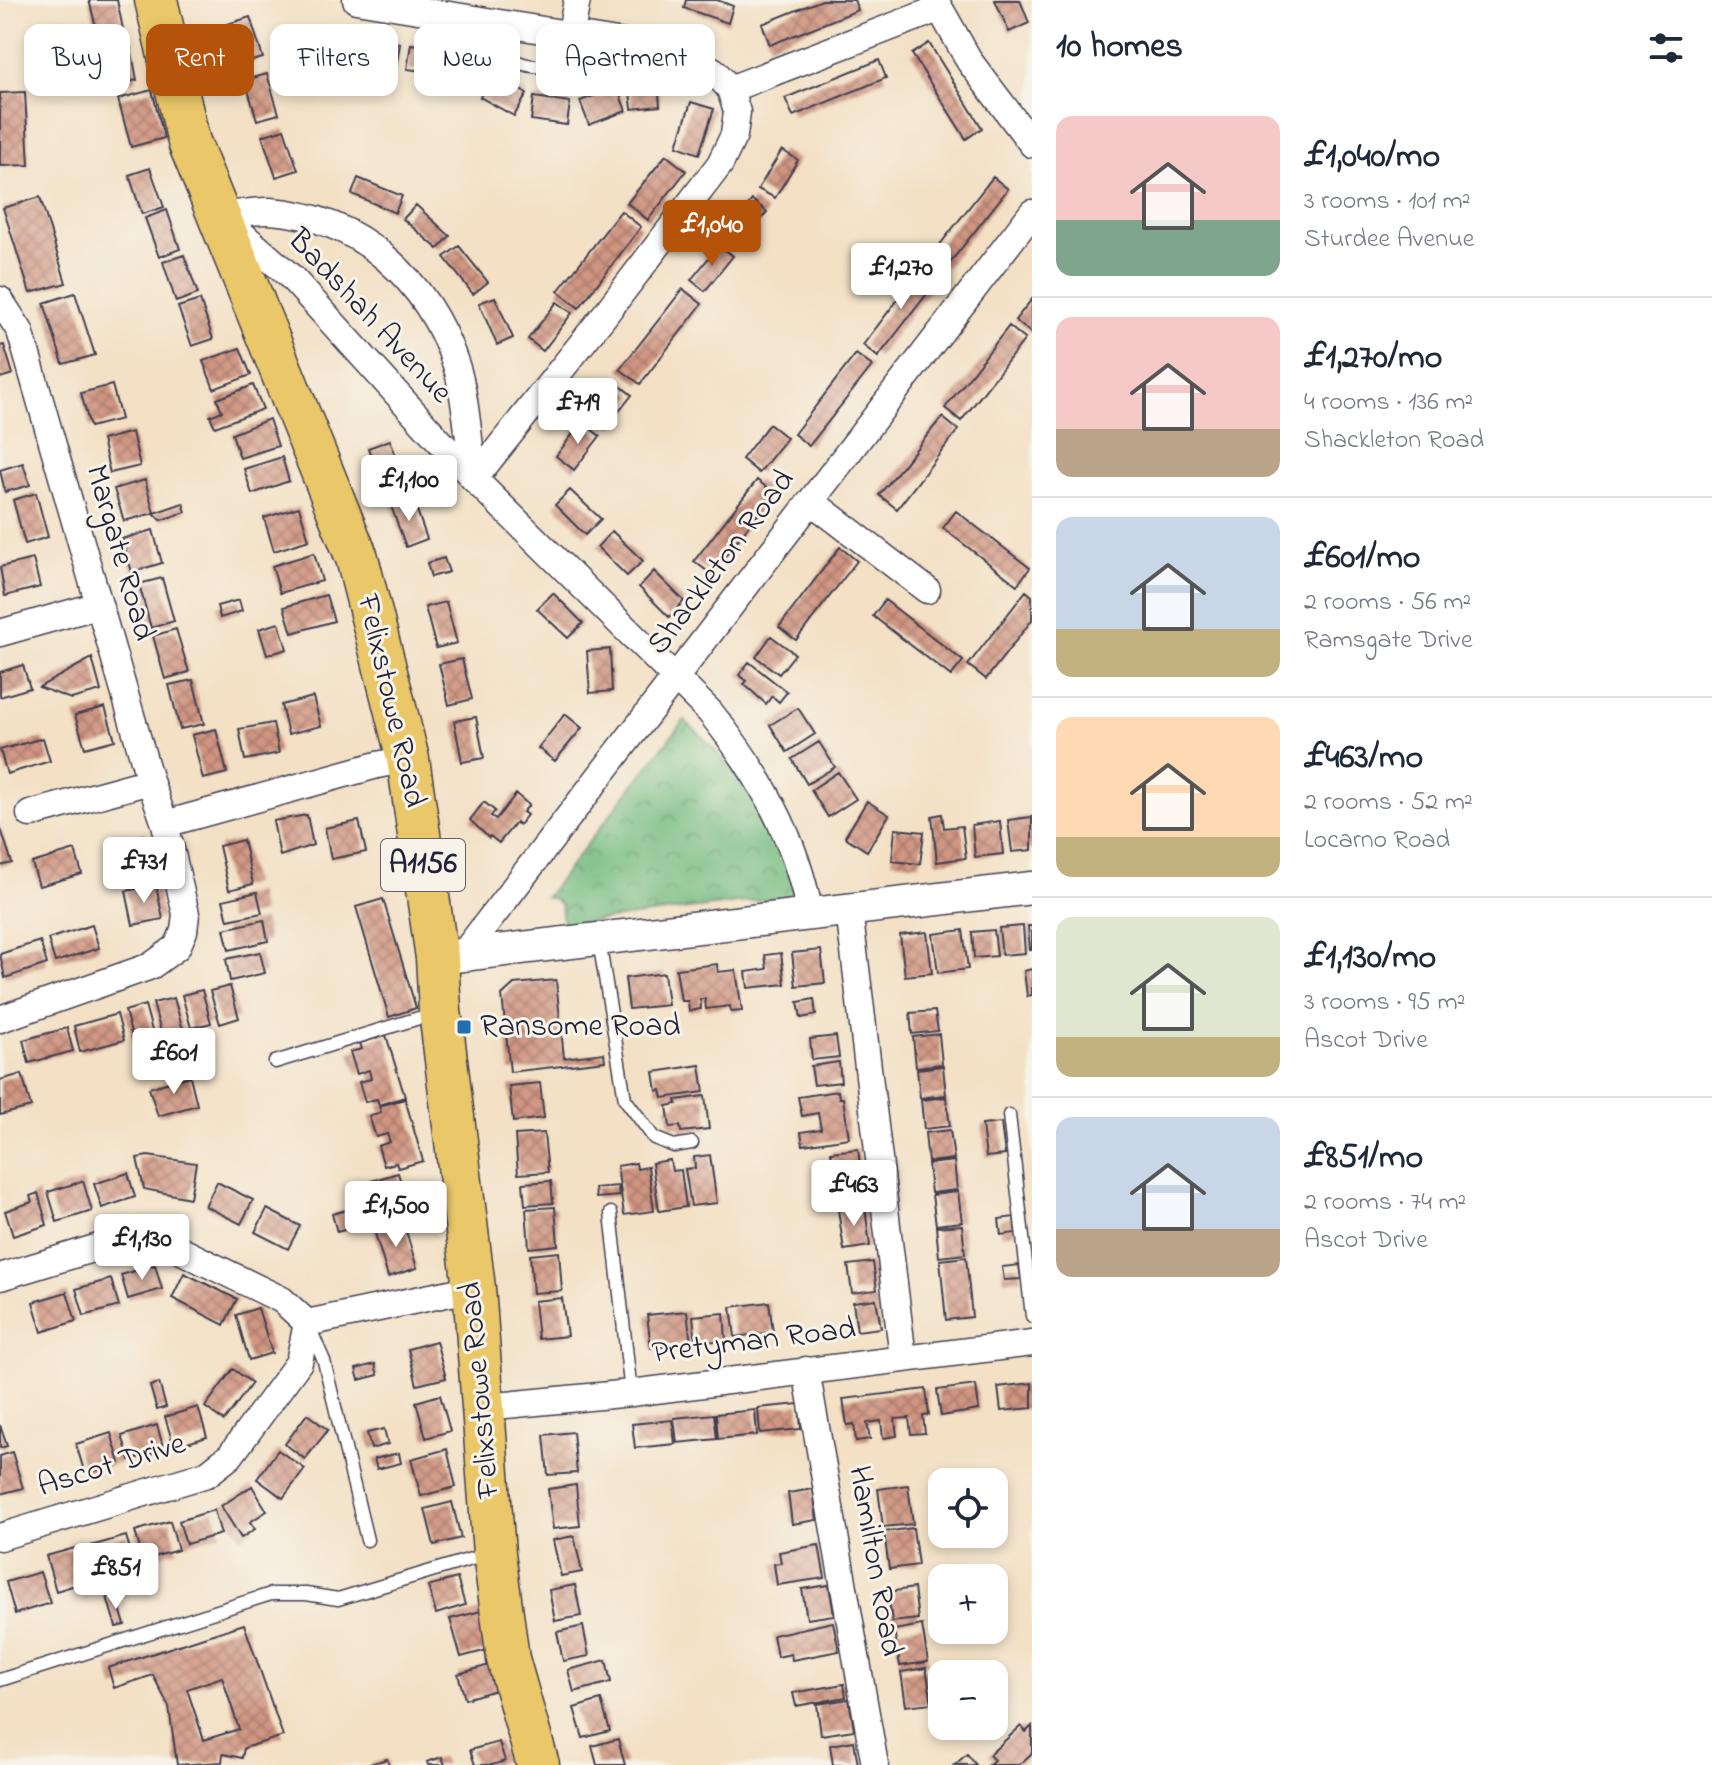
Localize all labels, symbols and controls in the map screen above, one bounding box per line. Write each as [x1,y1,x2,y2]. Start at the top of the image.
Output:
text: 10 homes [1056,23,1183,73]
chip: Buy [24,24,130,96]
chip: Rent [146,24,254,96]
chip: Filters [270,24,398,96]
chip: New [414,24,520,96]
chip: Apartment [536,24,715,96]
icon: filters [1644,26,1688,70]
text: £1,040/mo [1304,133,1440,183]
icon: home [1120,148,1216,244]
text: 3 rooms · 101 m² [1304,183,1470,221]
pin: £1,040 [647,200,777,268]
text: £1,040 [681,207,743,245]
street label: Badshah Avenue [275,218,463,416]
text: Sturdee Avenue [1304,221,1474,259]
pin: £1,270 [836,243,966,311]
text: £1,270 [869,250,933,288]
text: £1,270/mo [1304,334,1442,384]
icon: home [1120,349,1216,445]
pin: £719 [531,378,625,446]
text: 4 rooms · 136 m² [1304,384,1473,422]
text: £719 [556,385,600,423]
text: Shackleton Road [1304,422,1484,460]
pin: £1,100 [344,455,474,523]
street label: Margate Road [71,460,167,646]
street label: Shackleton Road [637,460,807,666]
text: £1,100 [379,462,439,500]
text: £601/mo [1304,534,1421,584]
icon: home [1120,549,1216,645]
text: 2 rooms · 56 m² [1304,584,1471,622]
street label: Felixstowe Road [342,589,437,812]
text: Ramsgate Drive [1304,622,1473,660]
text: £463/mo [1304,734,1423,784]
icon: home [1120,749,1216,845]
text: 2 rooms · 52 m² [1304,784,1473,822]
text: Locarno Road [1304,822,1450,860]
pin: £731 [97,837,191,905]
road number: A1156 [381,839,465,891]
text: £731 [121,844,167,882]
text: £1,130/mo [1304,934,1436,984]
icon: home [1120,949,1216,1045]
text: 3 rooms · 95 m² [1304,984,1465,1022]
place label: Ransome Road [480,1004,680,1051]
marker: Ransome Road [455,1018,473,1036]
text: Ascot Drive [1304,1022,1428,1060]
pin: £601 [127,1028,221,1096]
text: £601 [150,1035,198,1073]
text: £851/mo [1304,1134,1423,1184]
icon: home [1120,1149,1216,1245]
pin: £463 [807,1160,901,1228]
text: £463 [829,1167,879,1205]
pin: £1,500 [331,1181,461,1249]
text: 2 rooms · 74 m² [1304,1184,1466,1222]
text: £1,500 [363,1188,429,1226]
pin: £1,130 [77,1214,207,1282]
text: £1,130 [112,1221,172,1259]
text: Ascot Drive [1304,1222,1428,1260]
street label: Felixstowe Road [448,1280,514,1501]
street label: Pretyman Road [649,1306,859,1378]
street label: Ascot Drive [32,1421,192,1511]
street label: Hamilton Road [834,1462,914,1660]
map controls [928,1468,1008,1740]
button: locate [928,1468,1008,1548]
pin: £851 [69,1543,163,1611]
text: £851 [91,1550,141,1588]
button: + [928,1564,1008,1644]
button: − [928,1660,1008,1740]

